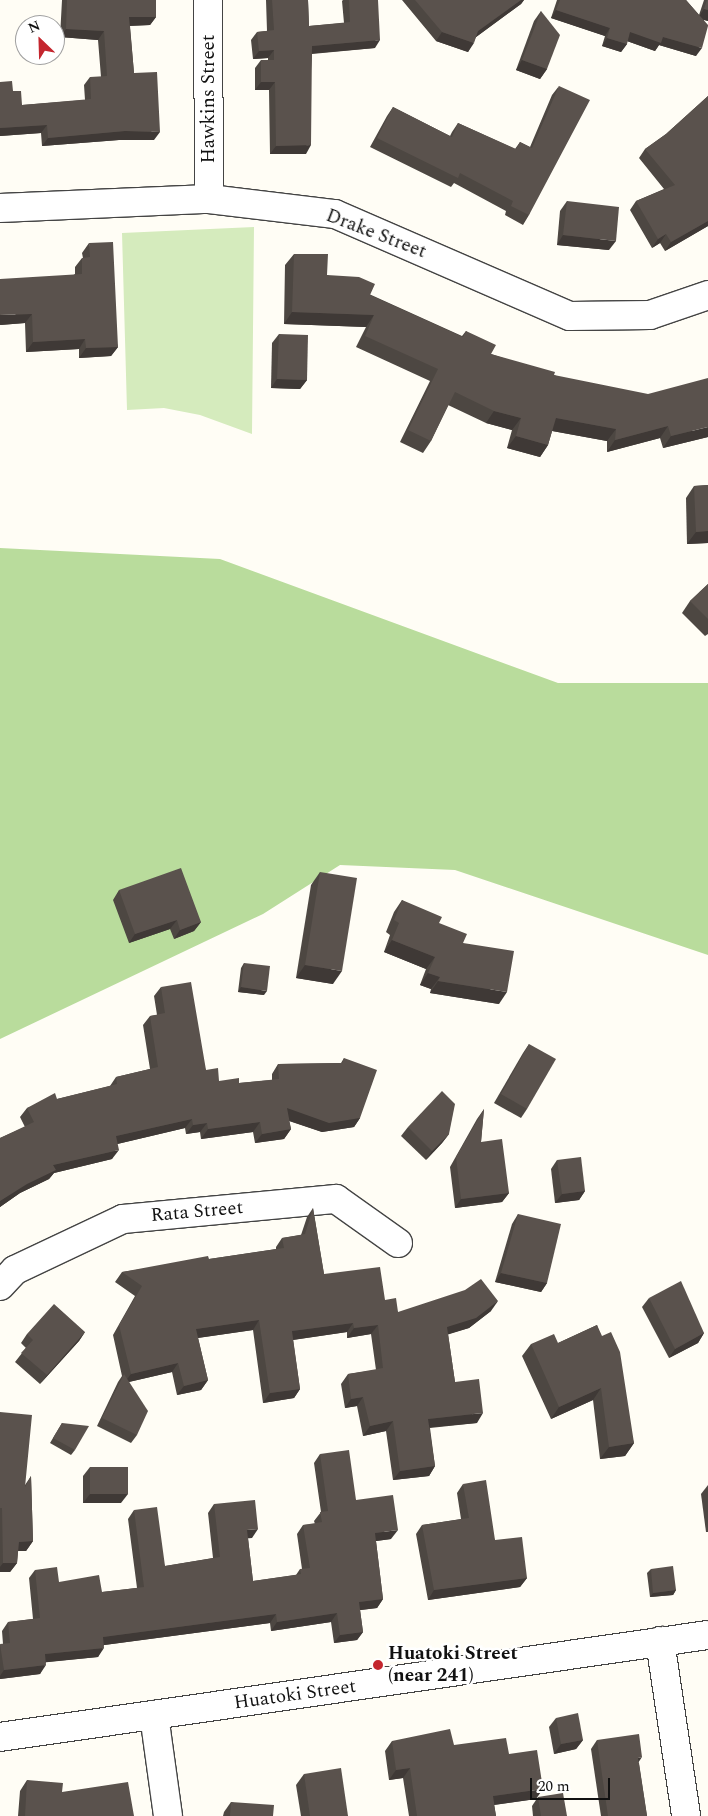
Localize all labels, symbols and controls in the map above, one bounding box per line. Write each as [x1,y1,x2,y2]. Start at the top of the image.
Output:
north arrow [15,15,65,65]
text: N [25,15,44,39]
street label: Hawkins Street [198,34,220,164]
street label: Drake Street [323,204,429,264]
street label: Rata Street [150,1197,244,1227]
place label: Huatoki Street (near 241) [388,1643,518,1687]
marker: Huatoki Street (near 241) [372,1659,384,1671]
street label: Huatoki Street [232,1675,358,1715]
scale bar [533,1768,613,1800]
text: 20 m [538,1775,570,1798]

